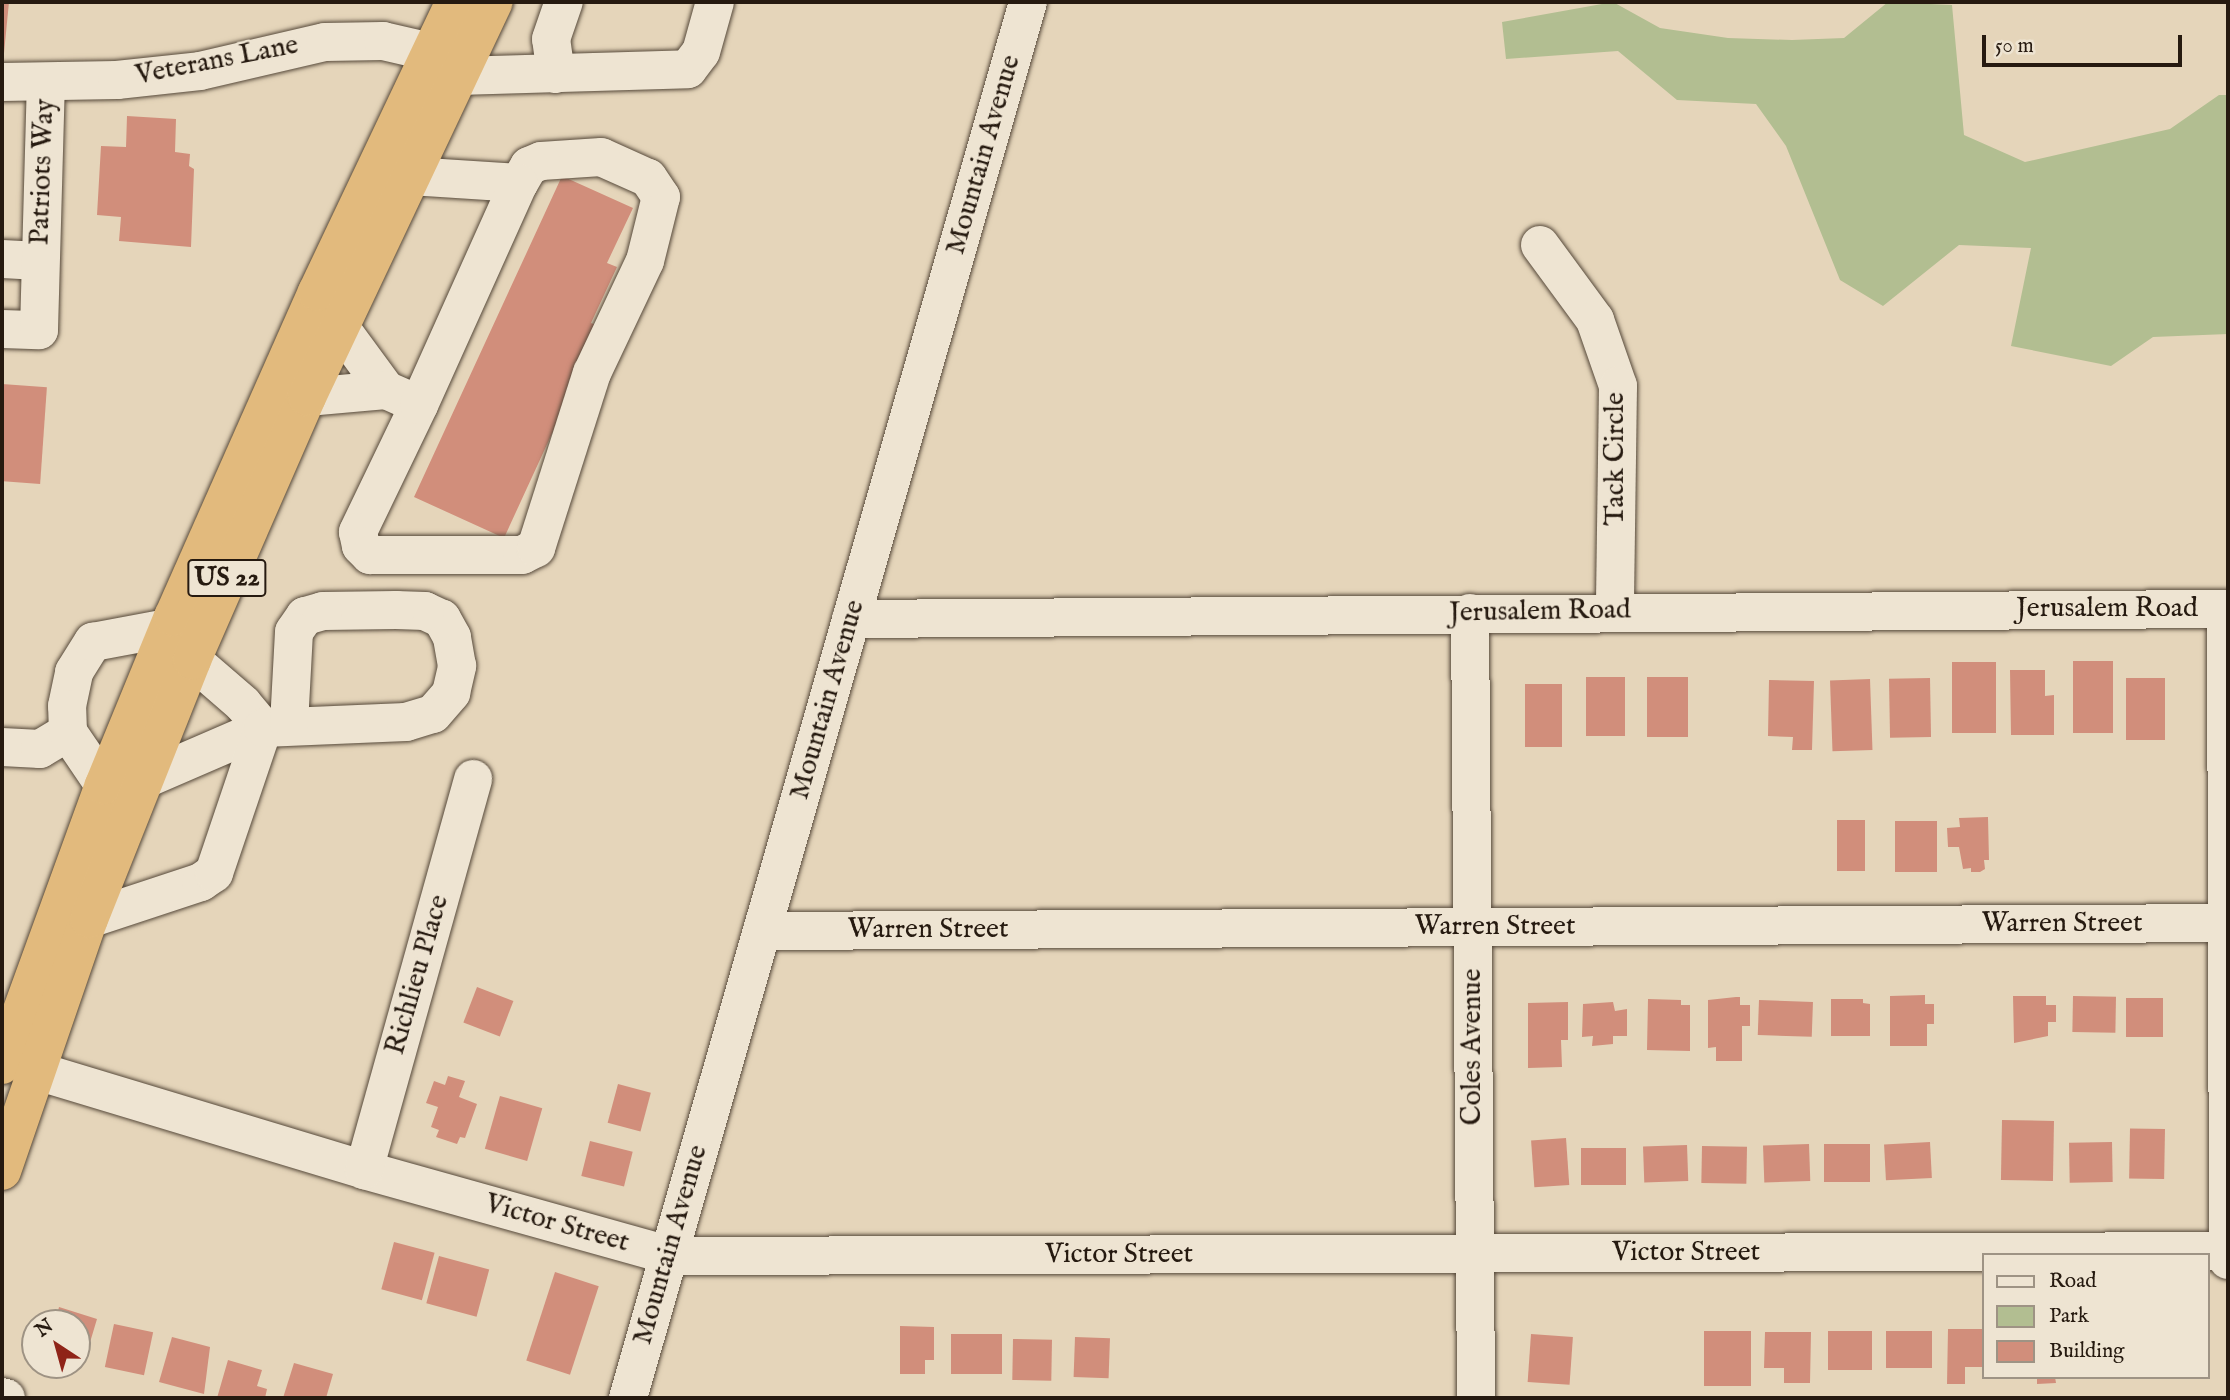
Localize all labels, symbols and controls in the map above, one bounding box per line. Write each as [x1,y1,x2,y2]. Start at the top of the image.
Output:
scale bar [1985,21,2184,65]
street label: Veterans Lane [133,29,301,93]
text: 50 m [1995,33,2034,60]
street label: Mountain Avenue [939,51,1029,259]
street label: Patriots Way [24,98,62,246]
street label: Tack Circle [1599,392,1633,526]
road number: US 22 [187,556,267,600]
street label: Jerusalem Road [2016,592,2198,626]
street label: Jerusalem Road [1449,594,1631,630]
street label: Mountain Avenue [783,596,873,804]
street label: Richlieu Place [379,891,457,1059]
street label: Warren Street [1981,907,2143,941]
street label: Warren Street [1414,910,1576,944]
street label: Warren Street [847,913,1009,947]
street label: Coles Avenue [1456,969,1490,1125]
street label: Mountain Avenue [626,1141,716,1349]
street label: Victor Street [481,1187,633,1261]
street label: Victor Street [1612,1236,1760,1270]
street label: Victor Street [1045,1238,1193,1272]
legend [1982,1253,2209,1379]
text: Road [2049,1268,2096,1295]
text: Park [2049,1303,2089,1330]
north arrow [21,1309,91,1379]
text: N [31,1314,59,1343]
text: Building [2049,1338,2124,1365]

